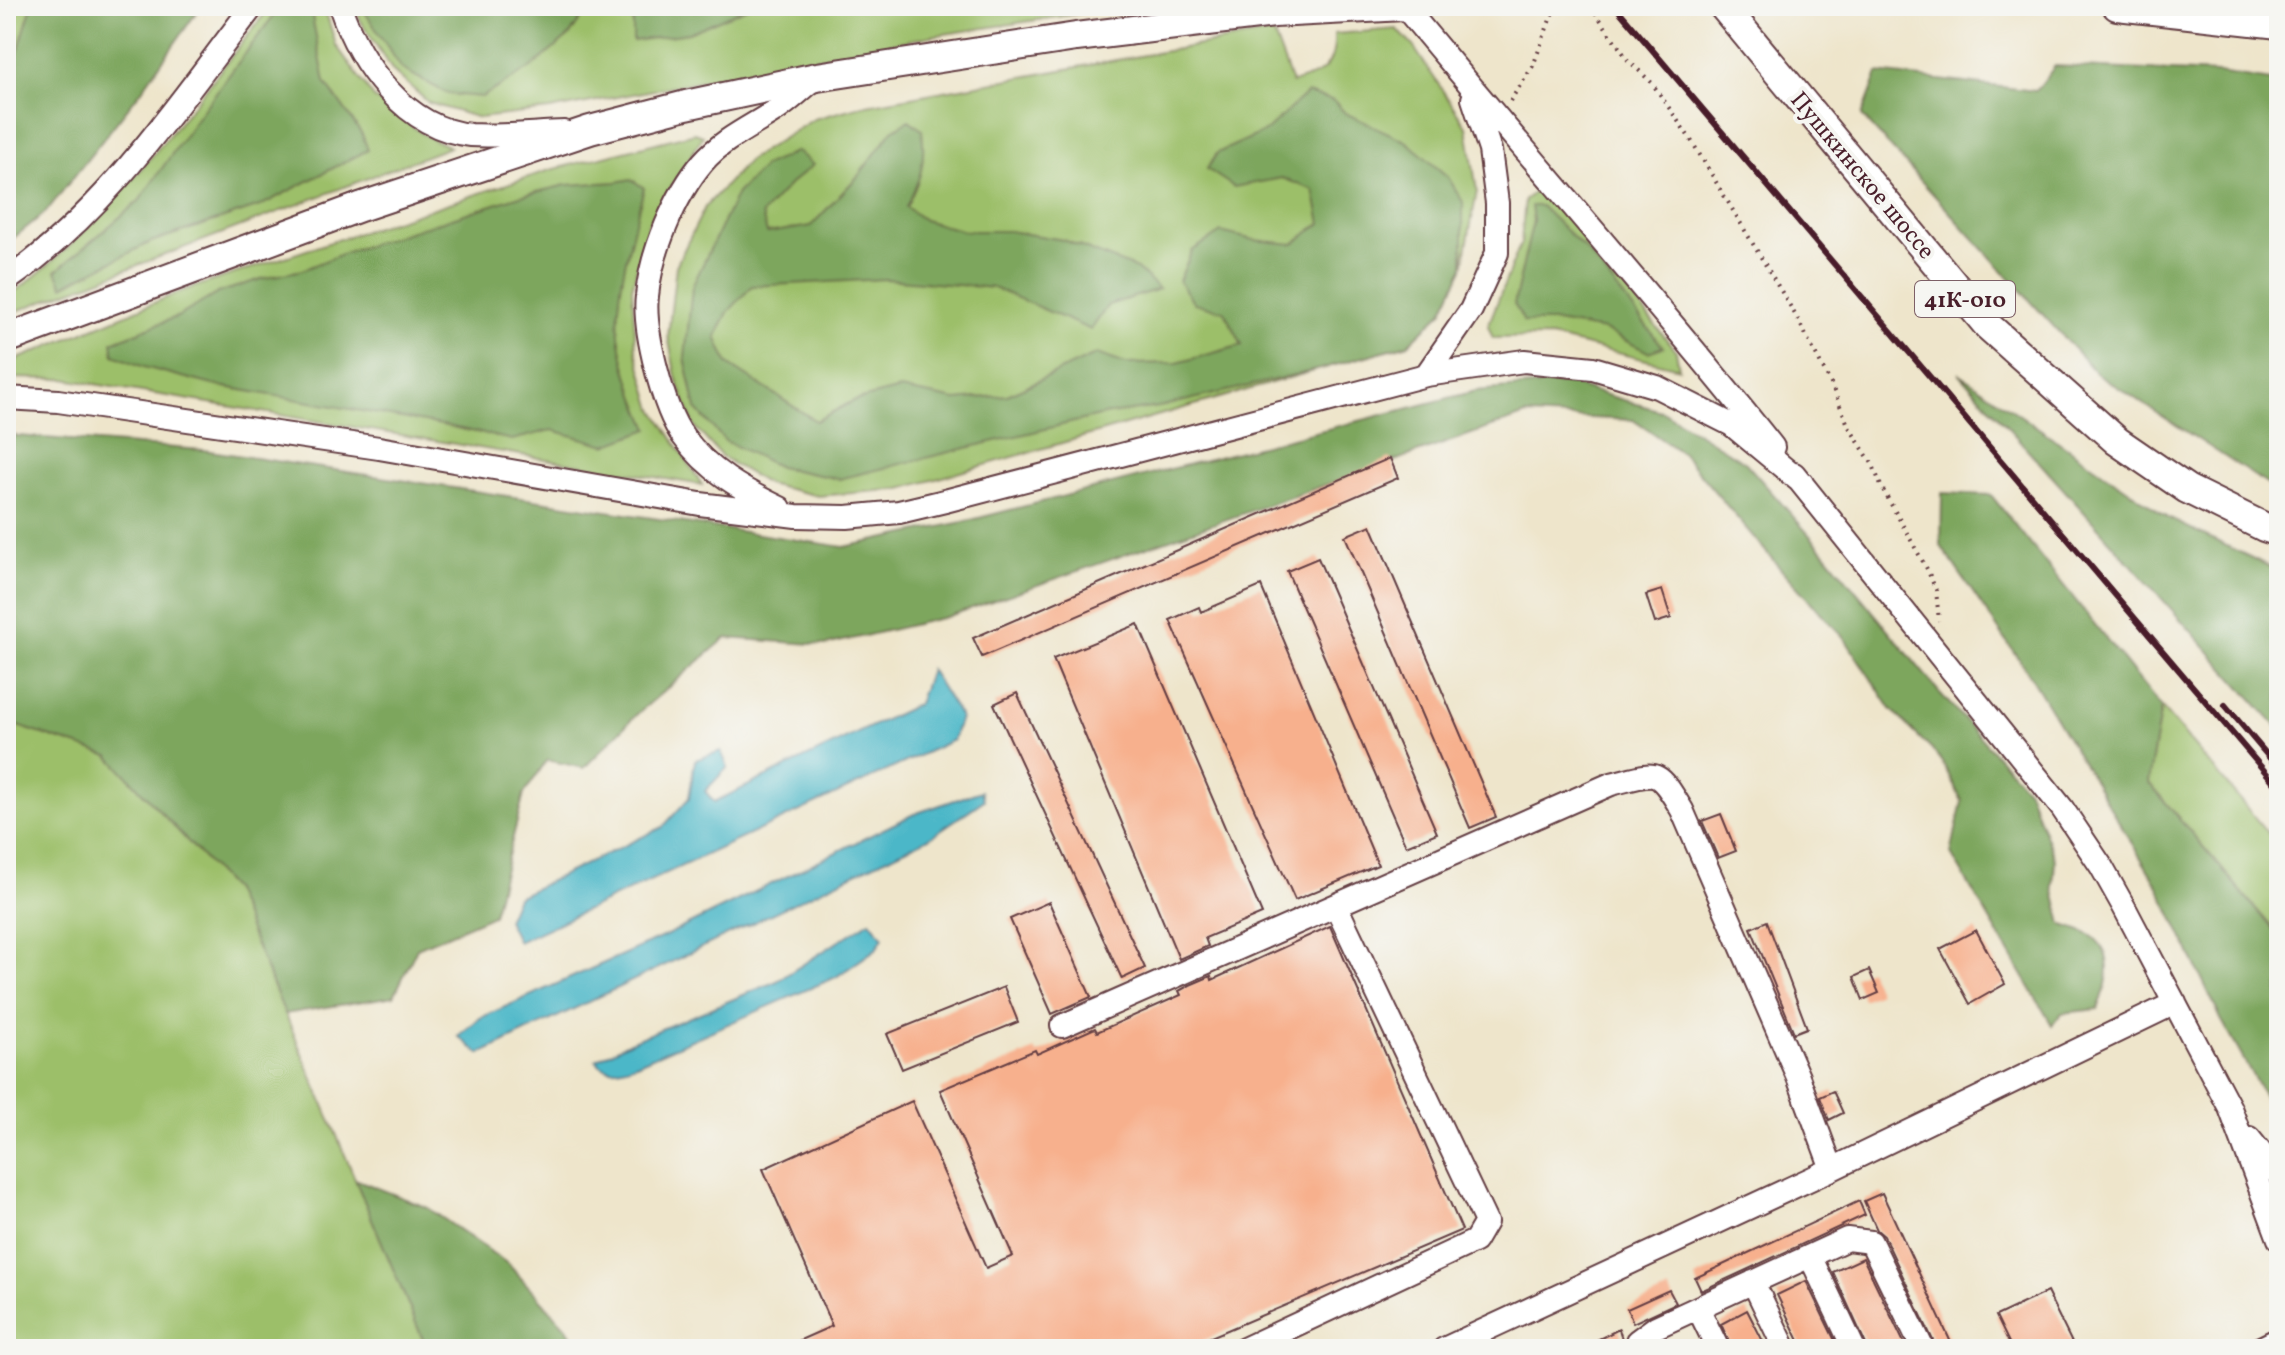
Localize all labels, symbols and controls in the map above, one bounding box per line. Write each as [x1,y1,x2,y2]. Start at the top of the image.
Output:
street label: Пушкинское шоссе [1781,85,1942,268]
road number: 41К-010 [1915,281,2015,317]

